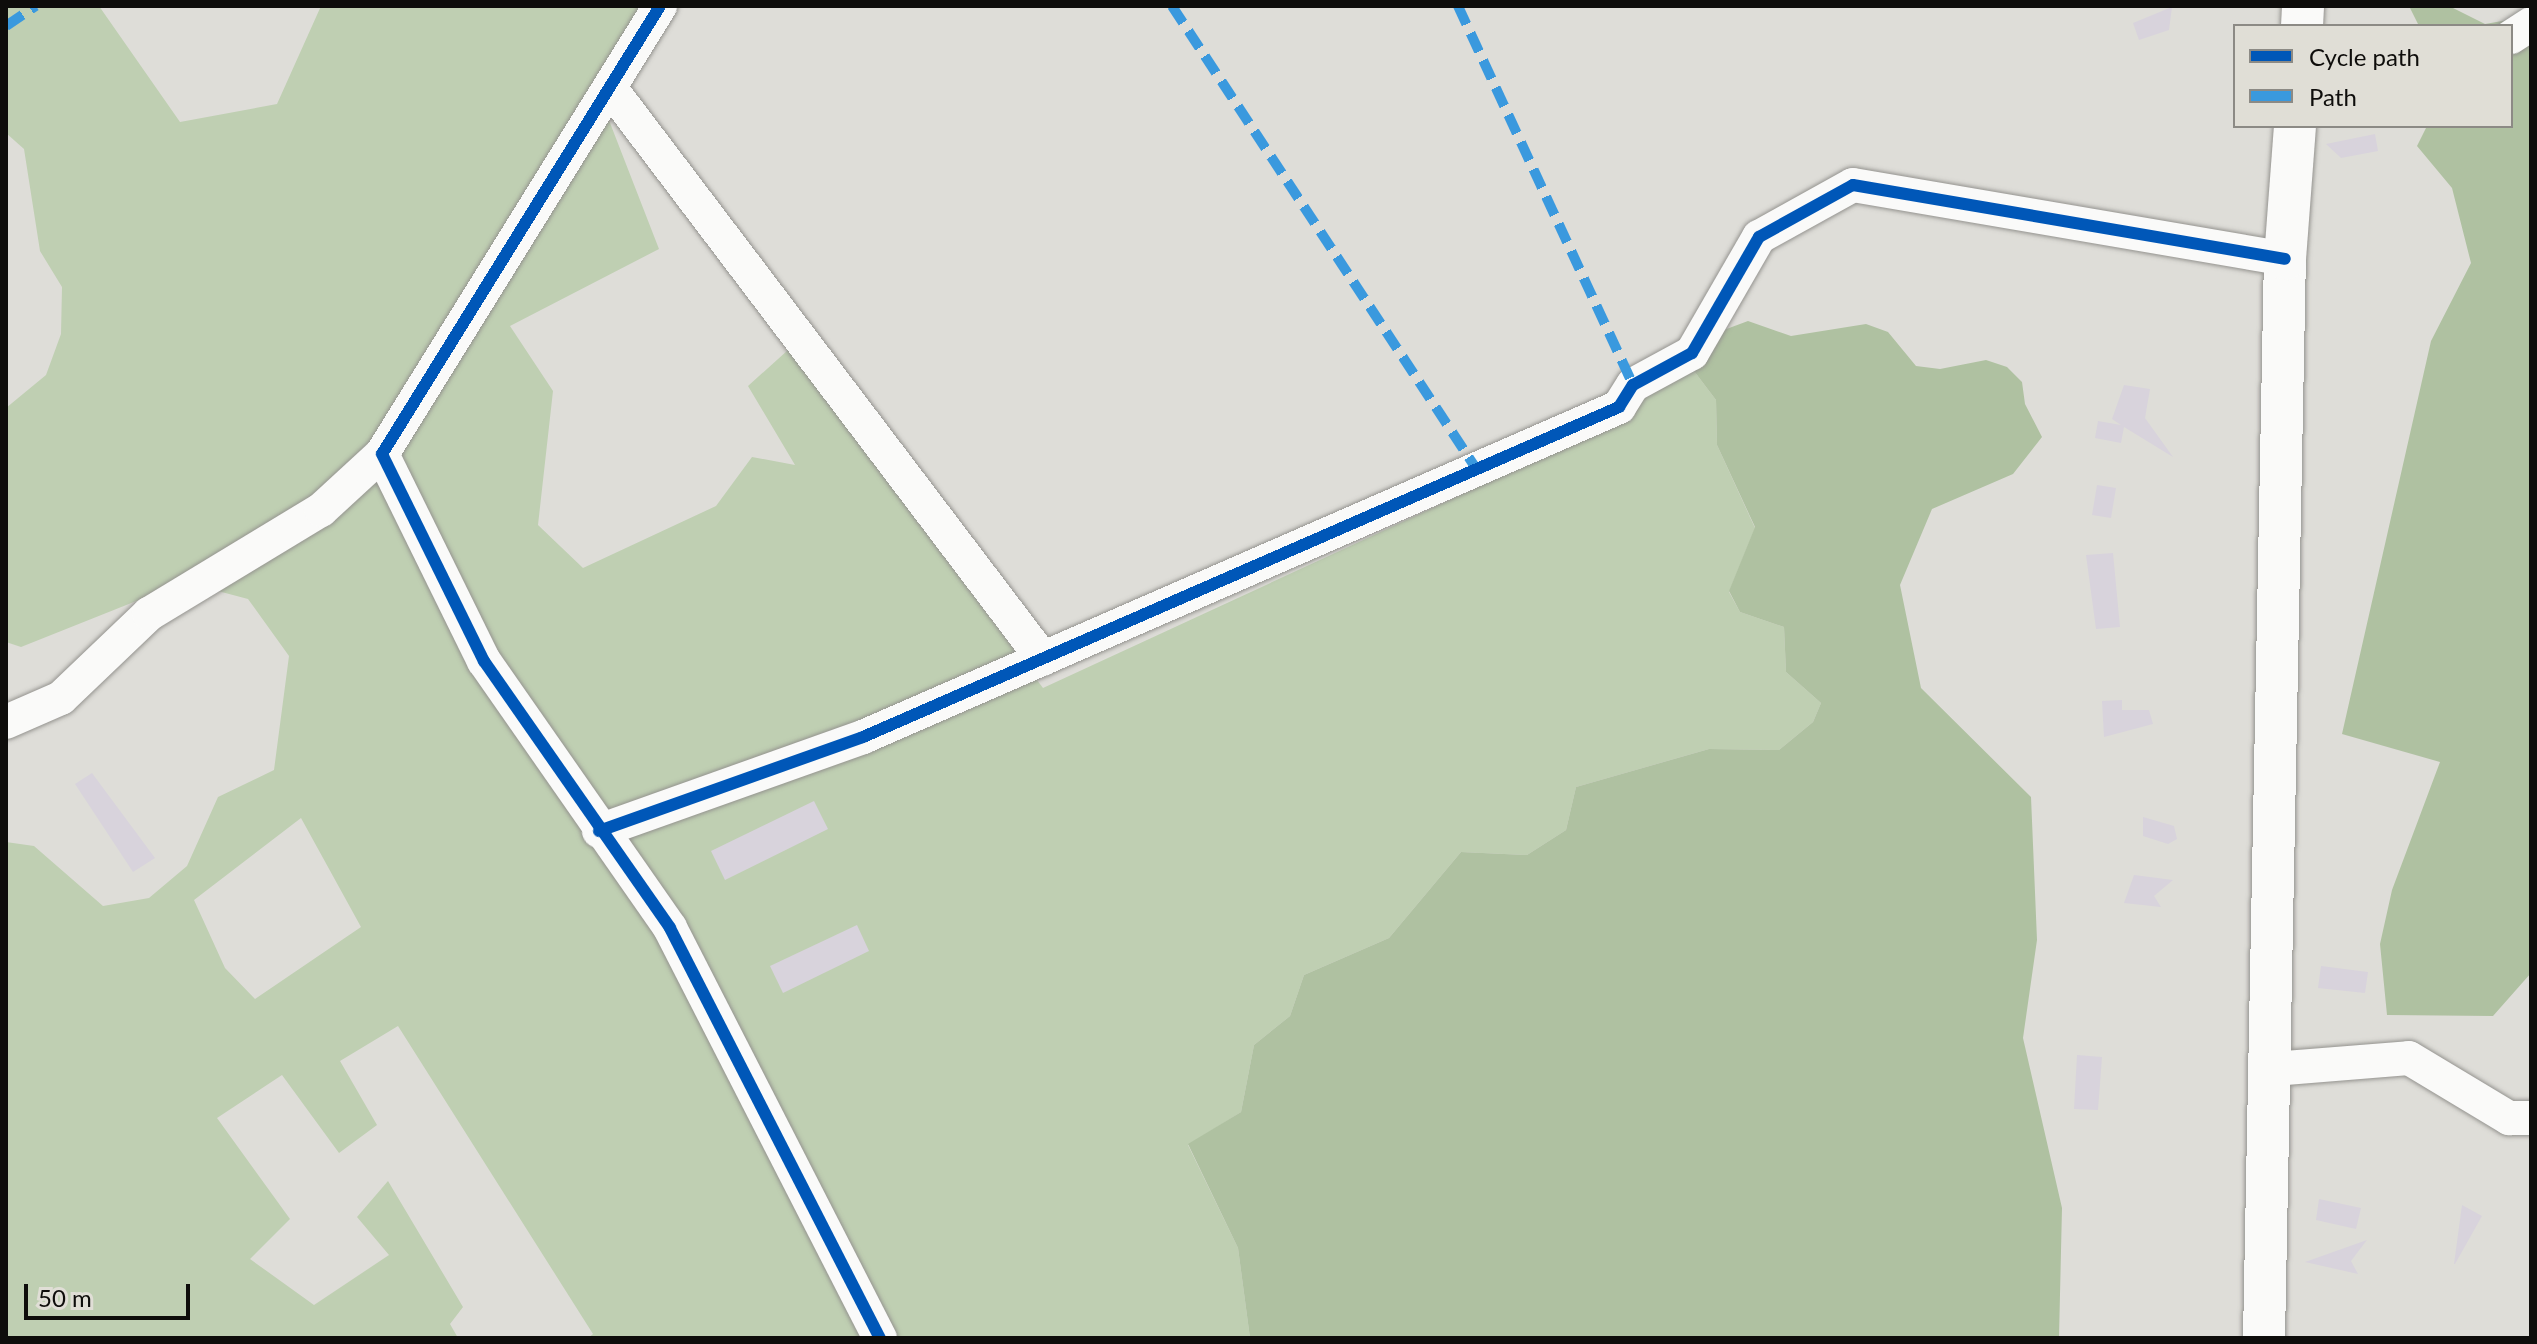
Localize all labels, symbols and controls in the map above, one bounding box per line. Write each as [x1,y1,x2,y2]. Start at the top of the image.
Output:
legend [2233,24,2513,128]
text: Cycle path [2309,42,2420,71]
text: Path [2309,82,2357,111]
scale bar [28,1268,194,1318]
text: 50 m [38,1283,92,1312]

